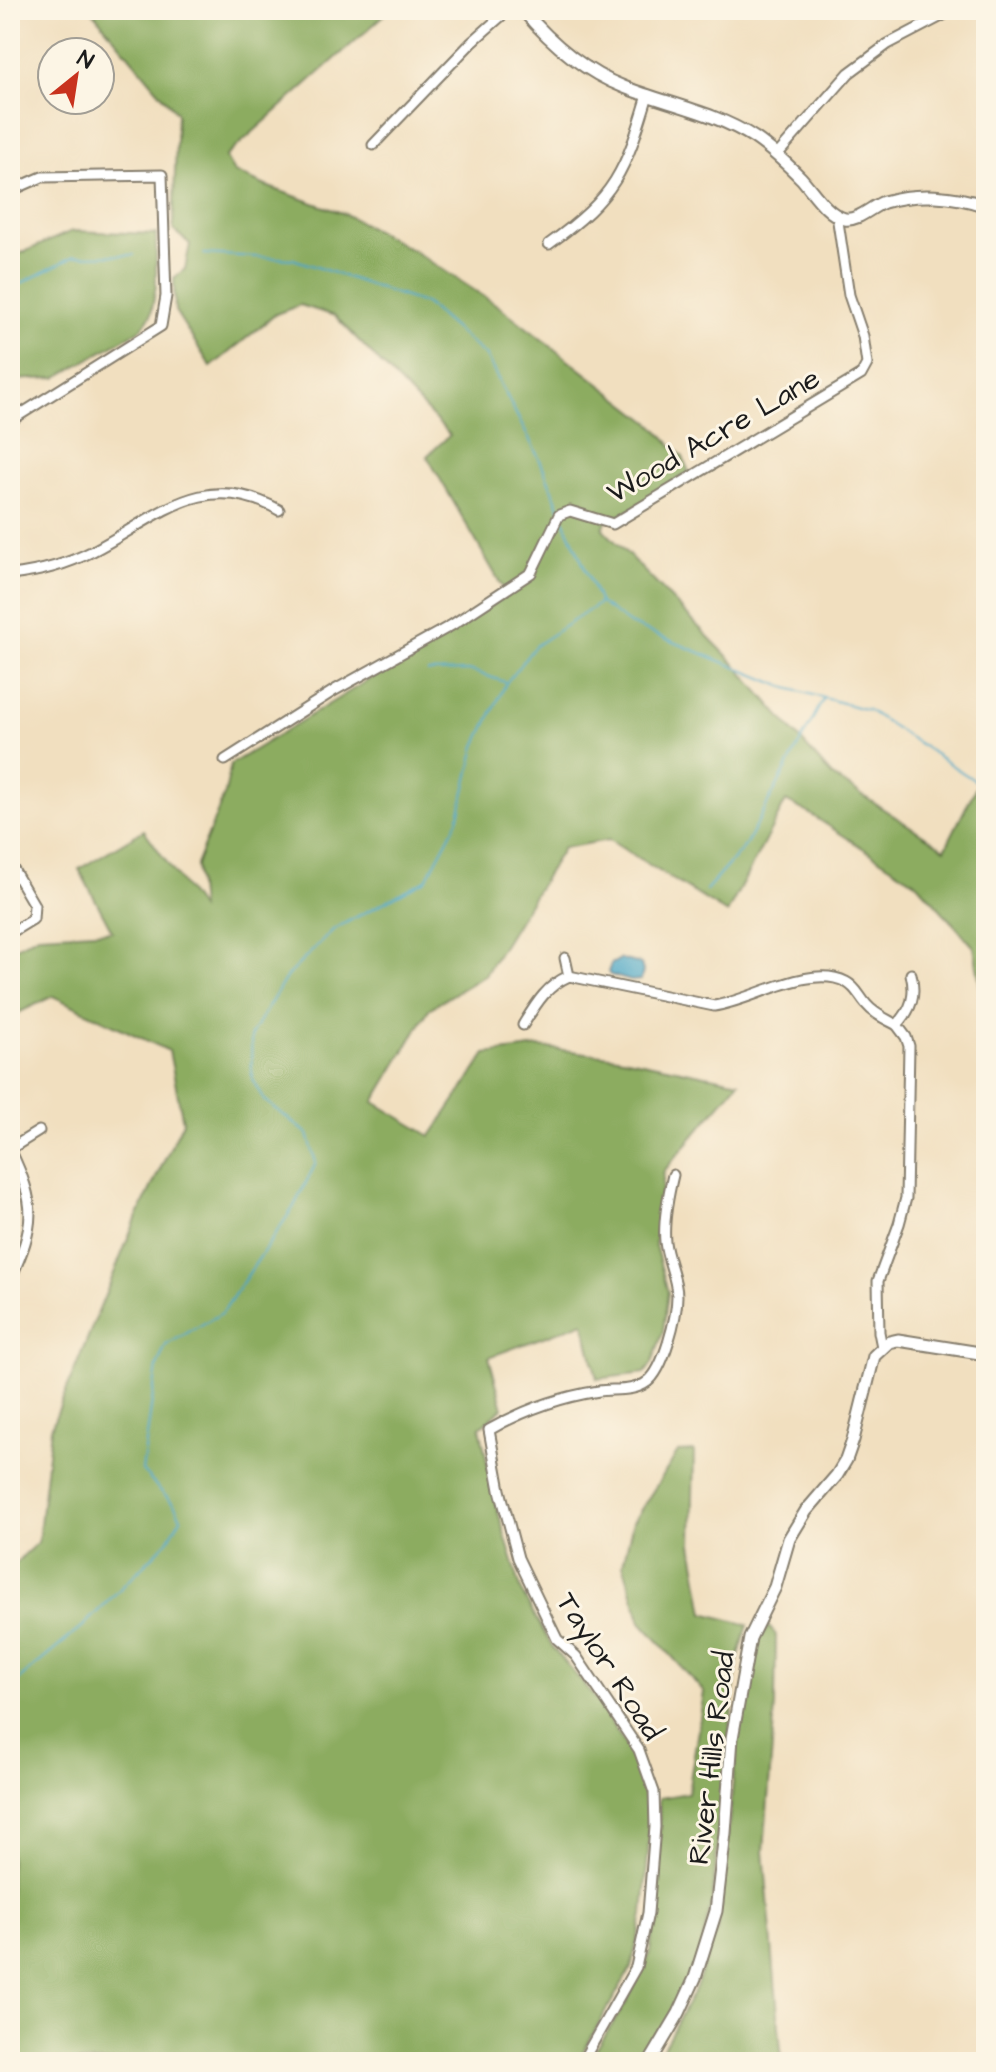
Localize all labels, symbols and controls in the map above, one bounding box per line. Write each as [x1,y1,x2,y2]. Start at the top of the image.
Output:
north arrow [36,36,116,116]
text: N [72,43,99,77]
street label: Wood Acre Lane [599,358,828,514]
street label: Taylor Road [545,1584,673,1750]
street label: River Hills Road [678,1649,746,1867]

